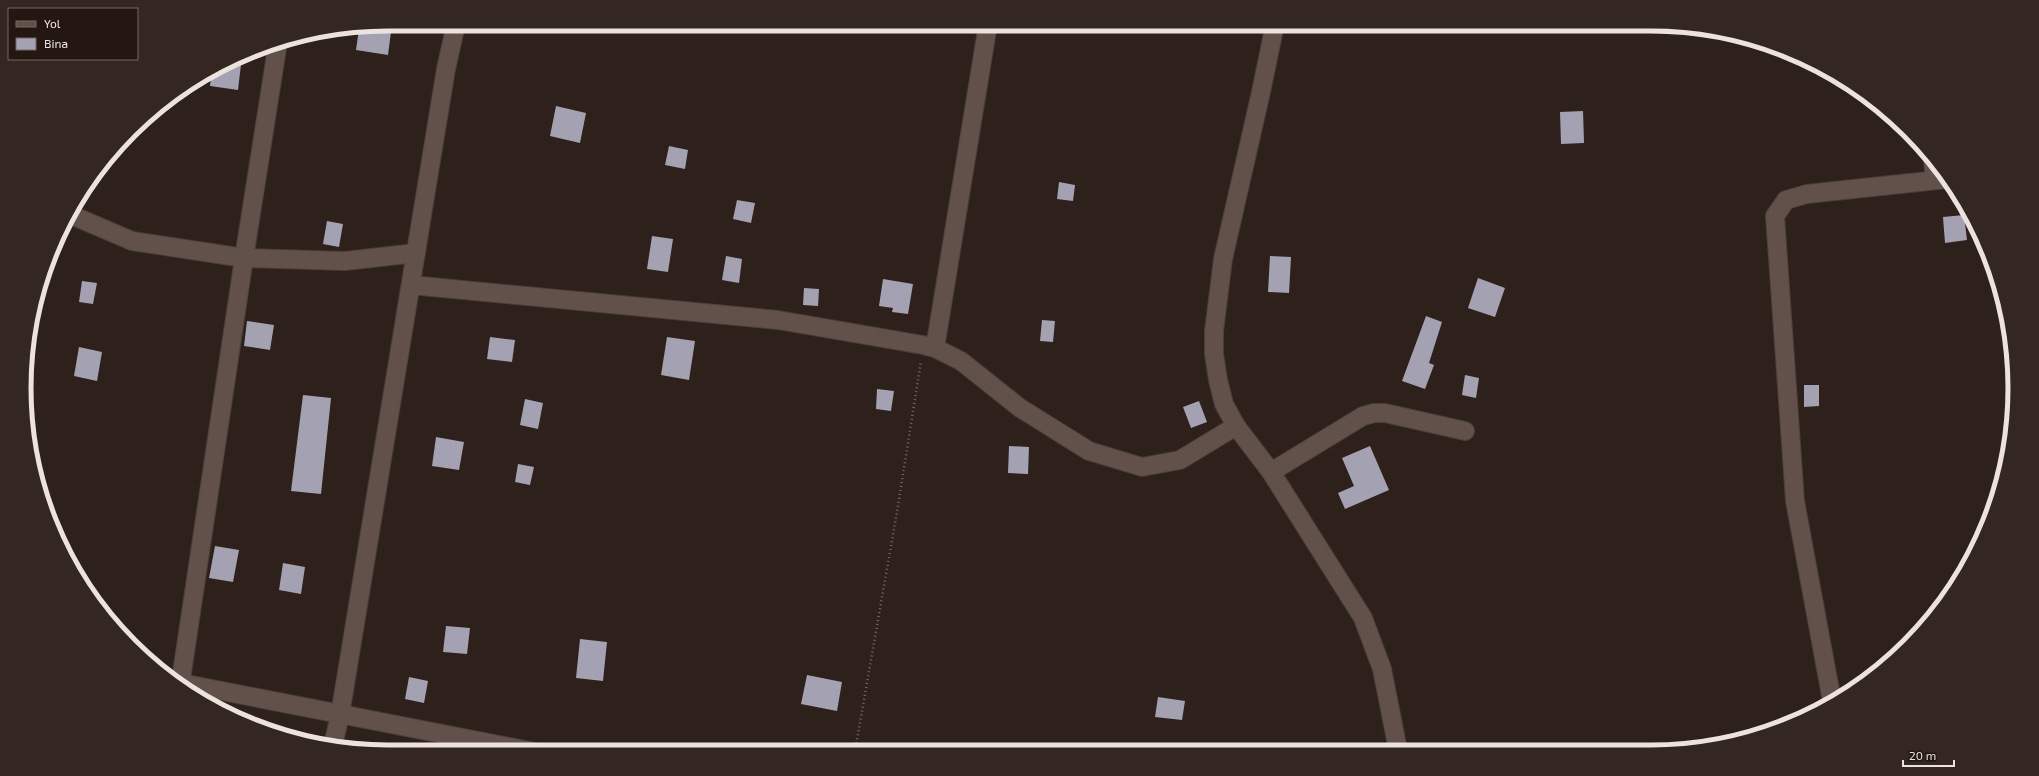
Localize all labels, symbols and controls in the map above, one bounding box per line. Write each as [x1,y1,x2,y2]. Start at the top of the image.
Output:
legend [8,8,138,60]
text: Yol [44,16,61,30]
text: Bina [44,36,68,50]
scale bar [1903,742,1954,768]
text: 20 m [1909,748,1936,762]

